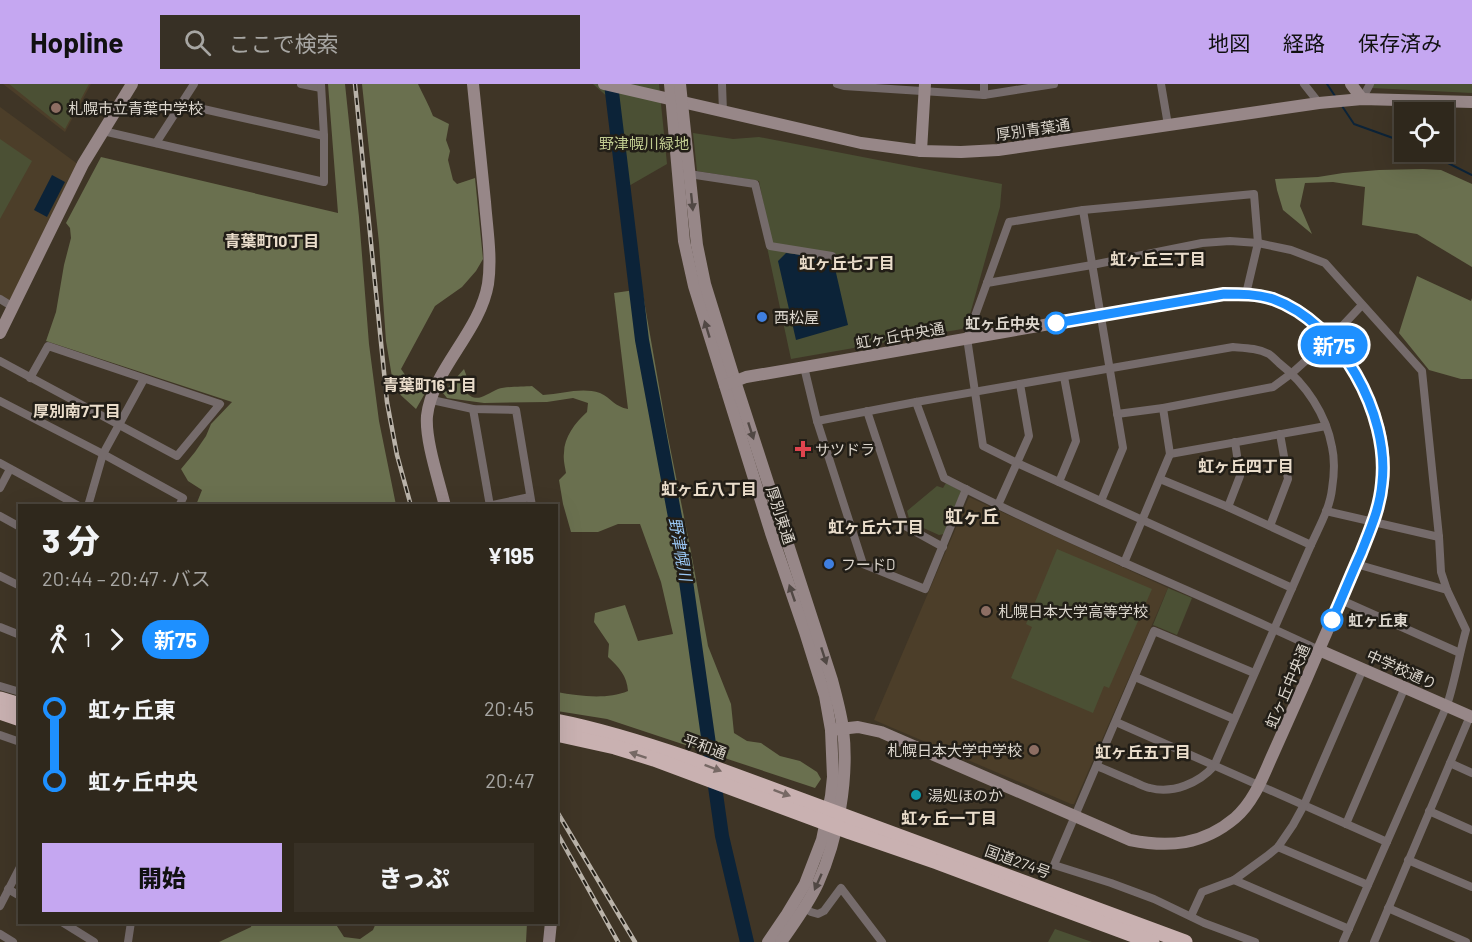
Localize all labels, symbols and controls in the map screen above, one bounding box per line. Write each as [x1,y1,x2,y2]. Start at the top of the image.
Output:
search box [160,15,580,69]
text: Hopline [30,25,124,59]
icon: search [181,26,214,59]
text: ここで検索 [229,30,339,56]
text: 地図 [1208,30,1250,55]
text: 経路 [1283,30,1325,55]
text: 保存済み [1358,30,1442,55]
place label: 札幌市立青葉中学校 [68,99,203,117]
marker: 札幌市立青葉中学校 [49,101,63,115]
map controls [1394,102,1454,162]
button: locate [1394,102,1454,162]
street label: 厚別青葉通 [995,115,1071,143]
park label: 野津幌川緑地 [599,134,689,152]
one-way arrow [687,192,697,211]
district label: 青葉町10丁目 [225,231,319,250]
district label: 虹ヶ丘三丁目 [1110,249,1206,268]
district label: 虹ヶ丘七丁目 [799,253,895,272]
place label: 西松屋 [774,308,819,326]
marker: 西松屋 [755,310,769,324]
marker: 虹ヶ丘中央 [1045,312,1067,334]
place label: 虹ヶ丘中央 [965,314,1040,332]
street label: 虹ヶ丘中央通 [854,318,946,352]
one-way arrow [702,320,711,338]
line badge: 新75 [1300,326,1368,364]
text: 新75 [1313,333,1355,358]
district label: 青葉町16丁目 [383,375,477,394]
district label: 厚別南7丁目 [33,401,121,420]
one-way arrow [746,422,756,440]
place label: サツドラ [815,440,875,458]
marker: サツドラ [796,442,810,456]
district label: 虹ヶ丘四丁目 [1198,456,1294,475]
district label: 虹ヶ丘八丁目 [661,479,757,498]
street label: 厚別東通 [763,484,799,546]
district label: 虹ヶ丘 [945,505,999,527]
water label: 野津幌川 [666,516,696,584]
district label: 虹ヶ丘六丁目 [828,517,924,536]
text: 3 分 [42,520,100,560]
text: ¥195 [488,542,534,568]
place label: フードD [841,555,895,573]
marker: フードD [822,557,836,571]
text: 20:44 – 20:47 · バス [42,566,211,590]
one-way arrow [786,584,796,602]
place label: 札幌日本大学高等学校 [998,602,1148,620]
marker: 札幌日本大学高等学校 [979,604,993,618]
marker: 虹ヶ丘東 [1321,609,1343,631]
place label: 虹ヶ丘東 [1348,611,1408,629]
icon: walk [42,623,75,656]
icon: forward [100,623,133,656]
text: 1 [84,627,91,651]
text: 新75 [154,627,197,652]
street label: 虹ヶ丘中央通 [1261,641,1313,731]
street label: 中学校通り [1364,646,1440,692]
one-way arrow [820,647,829,665]
text: 虹ヶ丘東 [88,696,176,722]
text: 20:45 [484,696,534,720]
street label: 平和通 [681,730,729,762]
place label: 札幌日本大学中学校 [887,741,1022,759]
district label: 虹ヶ丘五丁目 [1095,742,1191,761]
marker: 札幌日本大学中学校 [1027,743,1041,757]
one-way arrow [629,749,647,759]
one-way arrow [704,764,722,773]
text: 虹ヶ丘中央 [88,768,198,794]
text: 20:47 [485,768,534,792]
place label: 湯処ほのか [928,786,1003,804]
marker: 湯処ほのか [909,788,923,802]
one-way arrow [773,789,791,799]
district label: 虹ヶ丘一丁目 [901,808,997,827]
street label: 国道274号 [983,841,1053,881]
button: 開始 [42,843,282,912]
button: きっぷ [294,843,534,912]
one-way arrow [814,873,823,890]

